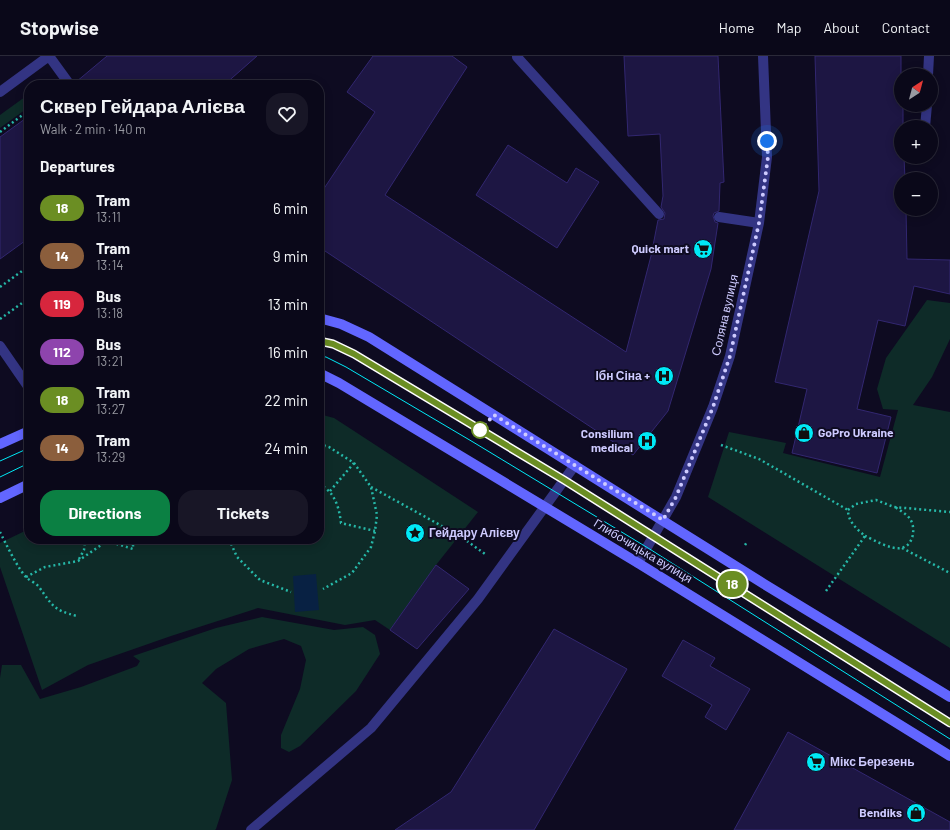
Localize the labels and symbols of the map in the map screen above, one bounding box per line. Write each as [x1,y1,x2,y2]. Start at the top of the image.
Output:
north arrow [894,68,938,112]
your location [757,131,777,151]
supermarket icon: Quick mart [692,238,714,260]
place label: Quick mart [631,241,689,255]
street label: Соляна вулиця [708,273,741,357]
hospital icon: Ібн Сіна + [653,365,675,387]
place label: Ібн Сіна + [595,368,650,382]
unlabelled marker [471,421,489,439]
shop icon: GoPro Ukraine [793,422,815,444]
place label: GoPro Ukraine [818,425,894,439]
place label: Consilium medical [581,426,633,454]
hospital icon: Consilium medical [636,430,658,452]
street label: Глибочицька вулиця [591,515,695,586]
place icon: Гейдару Алієву [404,522,426,544]
place label: Гейдару Алієву [429,525,520,540]
line badge: 18 [714,571,750,597]
supermarket icon: Мікс Березень [805,751,827,773]
place label: Мікс Березень [830,754,915,769]
shop icon: Bendiks [905,802,927,824]
place label: Bendiks [859,805,902,819]

